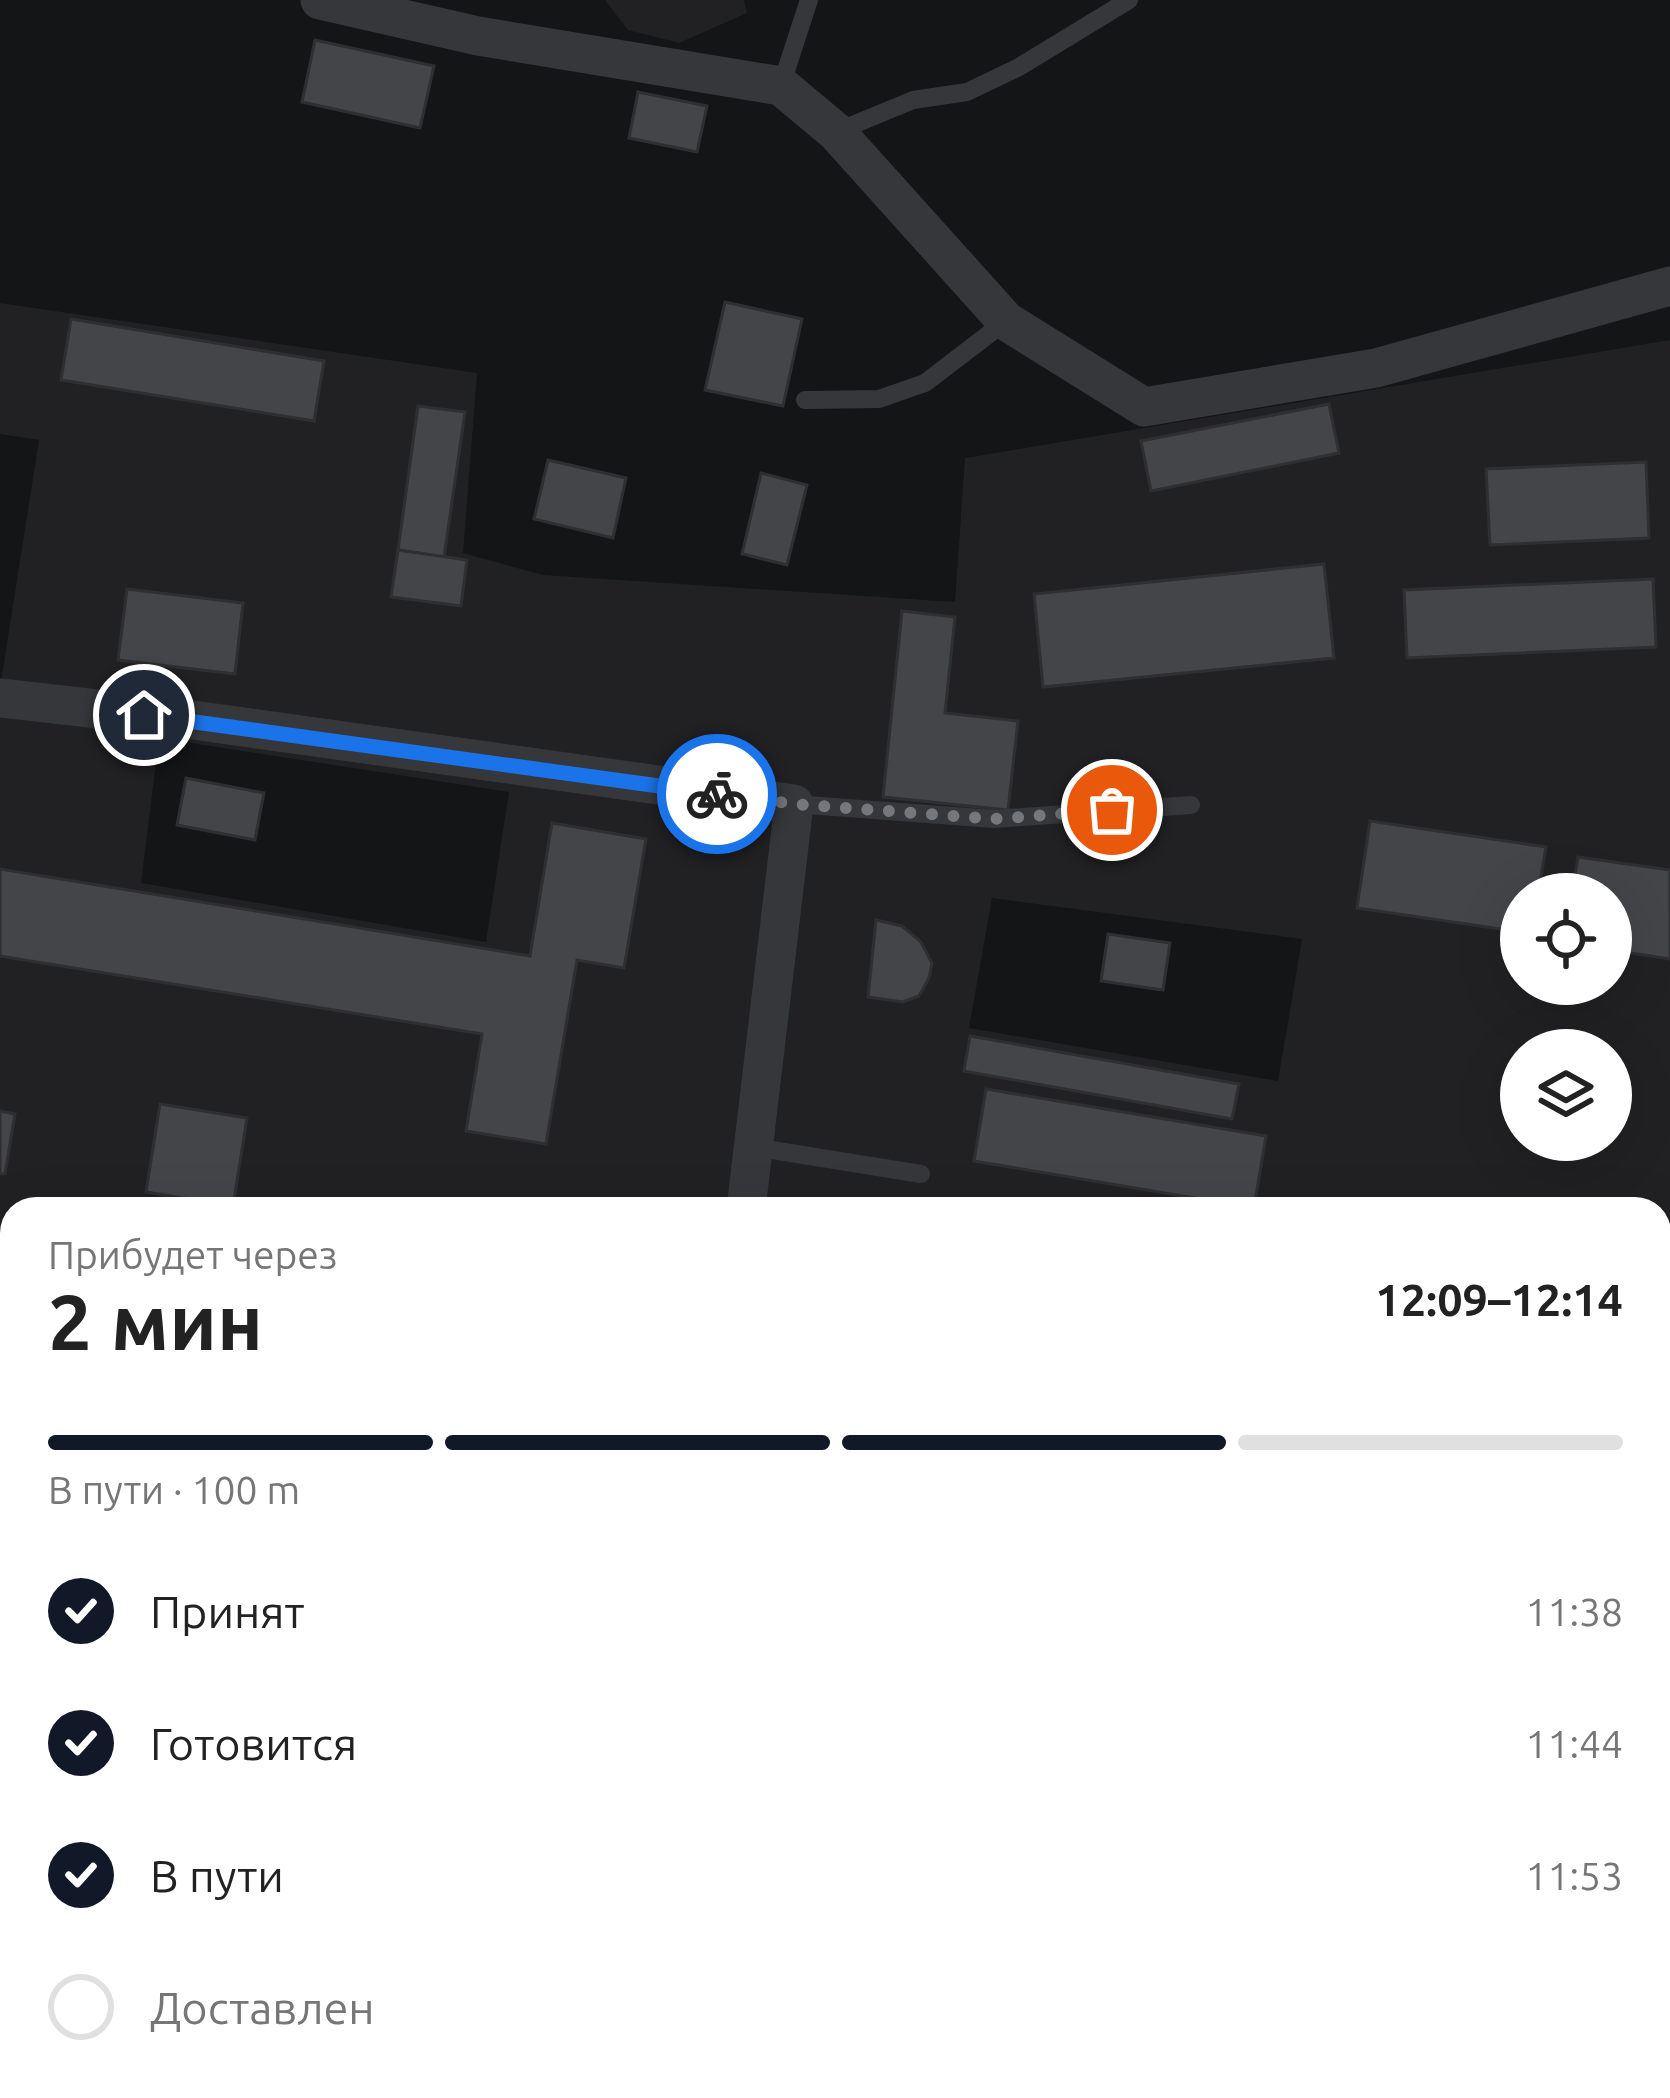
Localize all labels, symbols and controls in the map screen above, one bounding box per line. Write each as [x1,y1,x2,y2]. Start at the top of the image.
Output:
pin [93,664,195,766]
icon: home [111,682,177,748]
courier [657,734,777,854]
pin [1061,759,1163,861]
icon: bike [684,761,750,827]
icon: bag [1079,777,1145,843]
map controls [1500,873,1632,1161]
button: locate [1500,873,1632,1005]
button: layers [1500,1029,1632,1161]
text: Прибудет через [48,1233,337,1276]
text: 12:09–12:14 [1375,1274,1623,1325]
text: 2 мин [48,1277,263,1365]
text: В пути · 100 m [48,1468,300,1511]
icon: check [48,1578,114,1644]
text: Принят [150,1586,305,1637]
text: 11:38 [1525,1590,1623,1633]
icon: check [48,1710,114,1776]
text: Готовится [150,1718,357,1769]
text: 11:44 [1525,1722,1623,1765]
icon: check [48,1842,114,1908]
text: В пути [150,1850,284,1901]
text: 11:53 [1525,1854,1623,1897]
text: Доставлен [150,1982,375,2033]

